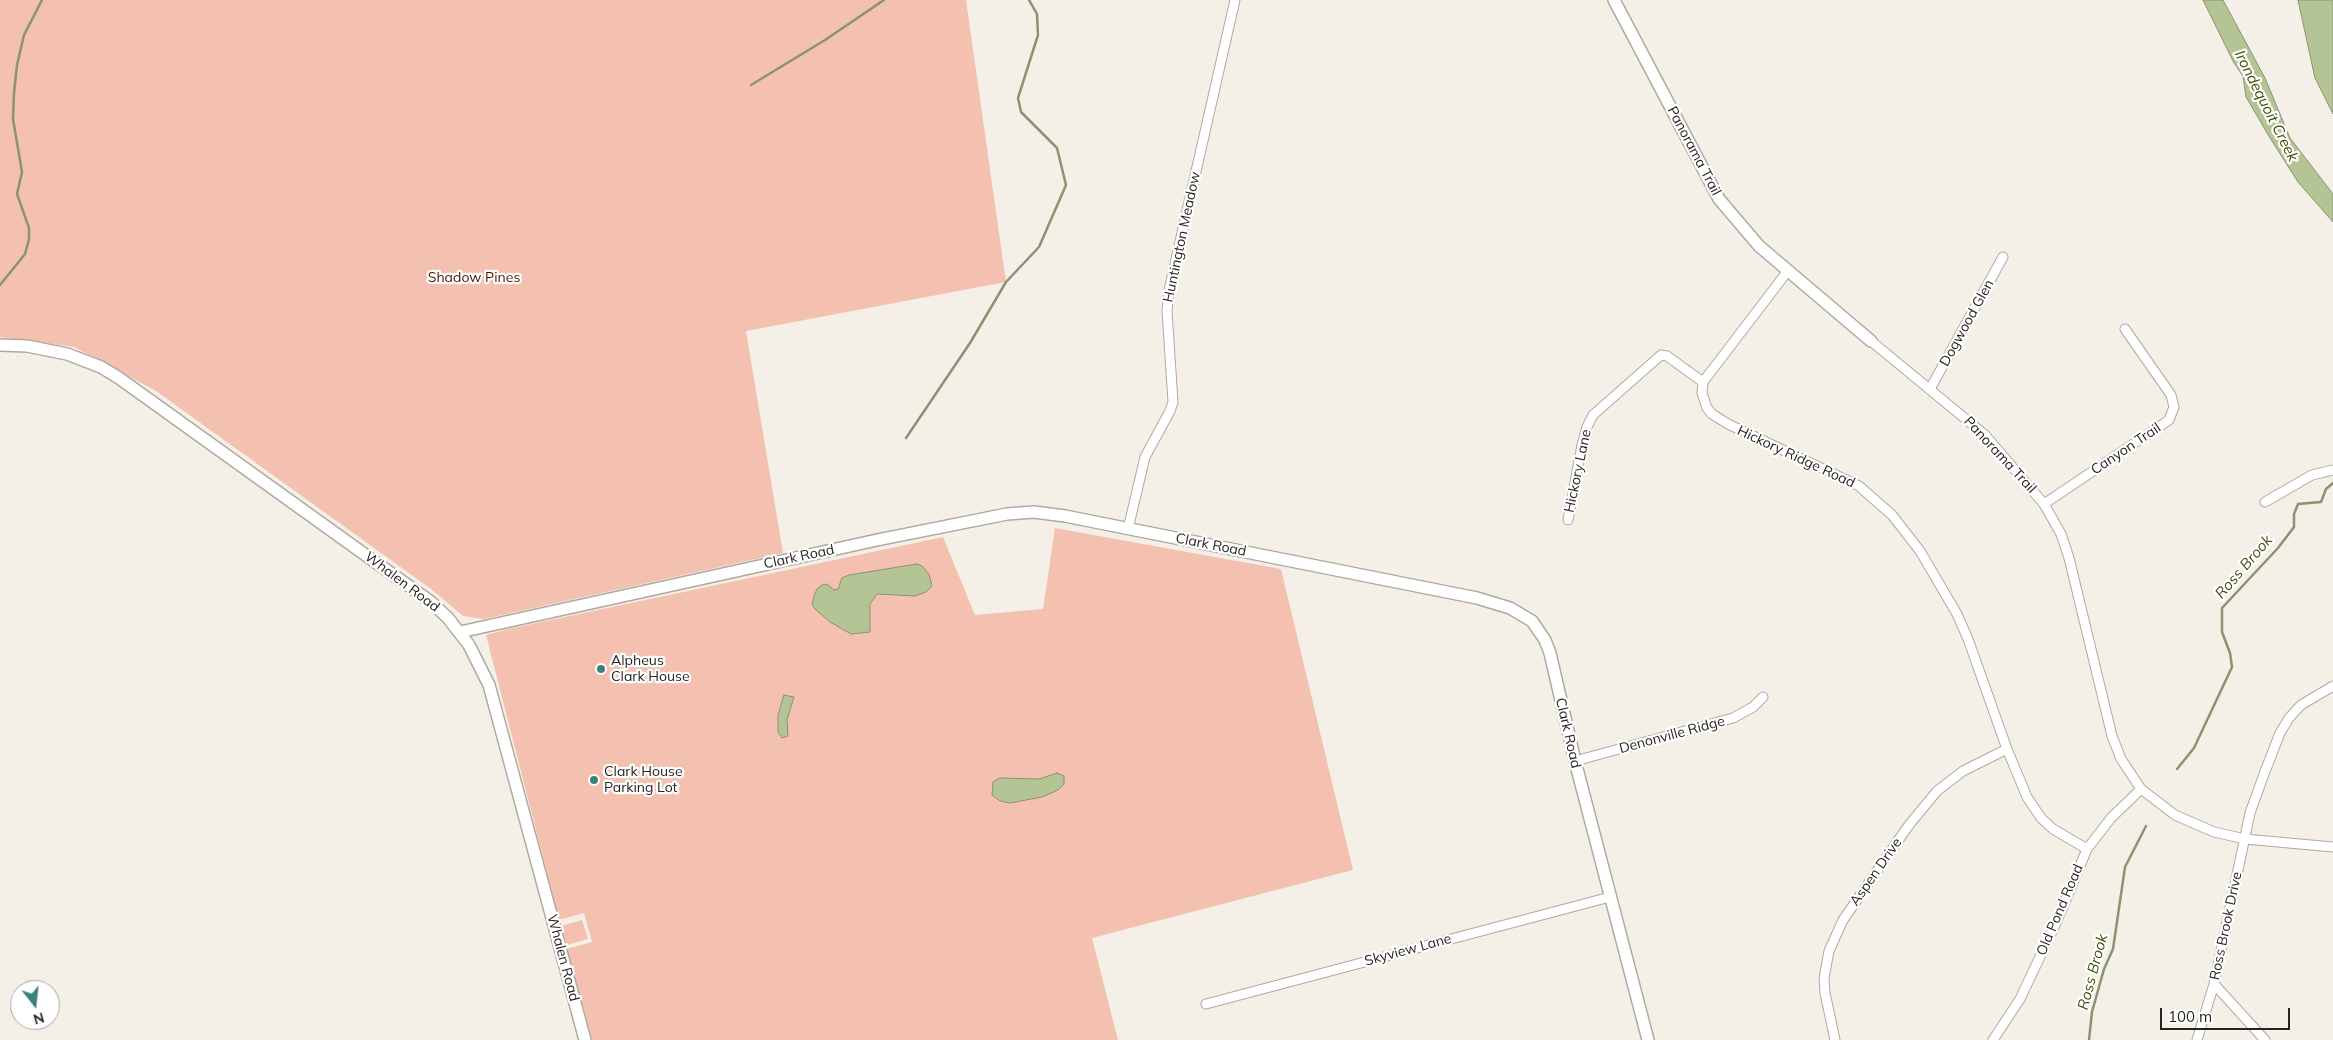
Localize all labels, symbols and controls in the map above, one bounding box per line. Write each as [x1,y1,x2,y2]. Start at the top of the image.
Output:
water label: Irondequoit Creek [2230,47,2302,165]
street label: Panorama Trail [1663,104,1725,198]
street label: Huntington Meadow [1160,170,1204,304]
park label: Shadow Pines [428,270,520,286]
street label: Dogwood Glen [1936,277,1998,369]
street label: Panorama Trail [1960,413,2040,497]
street label: Canyon Trail [2088,420,2164,478]
street label: Hickory Ridge Road [1734,422,1858,492]
street label: Hickory Lane [1561,428,1595,514]
street label: Clark Road [1174,530,1248,560]
water label: Ross Brook [2212,532,2276,602]
street label: Clark Road [762,541,836,573]
street label: Whalen Road [361,548,443,616]
place label: Alpheus Clark House [611,653,690,686]
marker: Alpheus Clark House [595,663,607,675]
street label: Clark Road [1552,696,1584,770]
street label: Denonville Ridge [1617,713,1727,757]
place label: Clark House Parking Lot [604,764,683,796]
marker: Clark House Parking Lot [588,774,600,786]
street label: Aspen Drive [1847,835,1905,909]
street label: Old Pond Road [2033,862,2087,958]
street label: Ross Brook Drive [2206,870,2246,982]
street label: Whalen Road [543,913,583,1003]
street label: Skyview Lane [1363,930,1453,970]
water label: Ross Brook [2074,932,2112,1012]
north arrow [10,980,60,1030]
scale bar [2163,998,2293,1030]
text: 100 m [2168,1007,2212,1026]
text: N [31,1008,46,1029]

